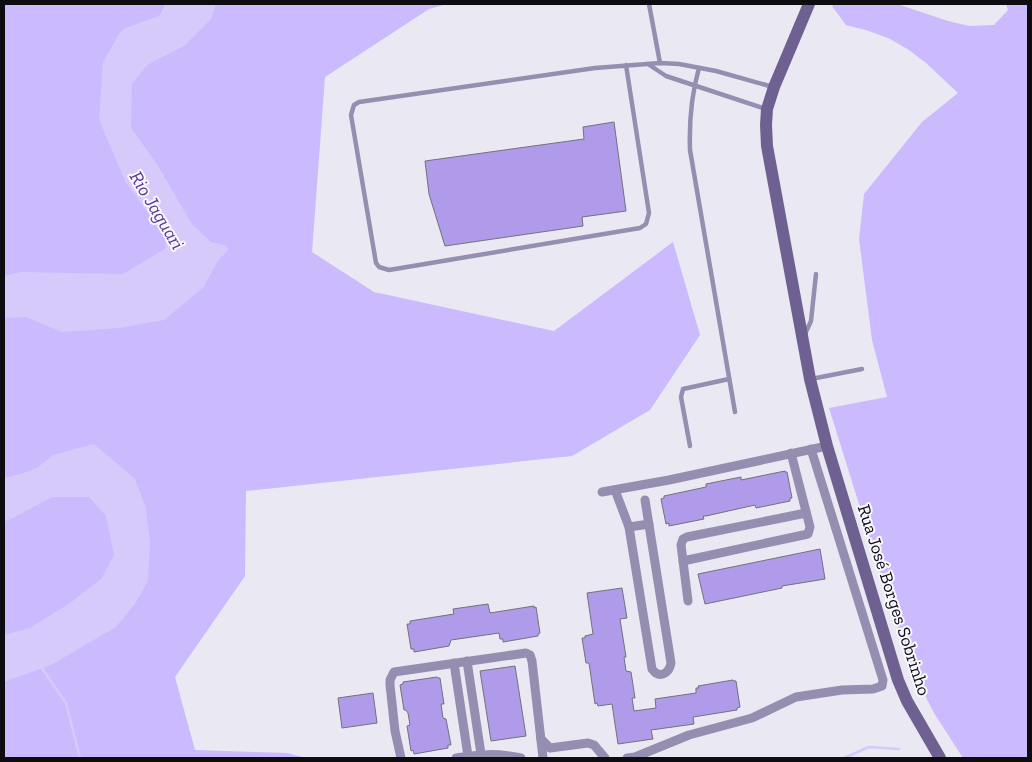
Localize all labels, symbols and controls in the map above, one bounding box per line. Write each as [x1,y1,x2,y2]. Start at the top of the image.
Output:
water label: Rio Jaguari [125,167,189,254]
street label: Rua José Borges Sobrinho [853,502,935,698]

